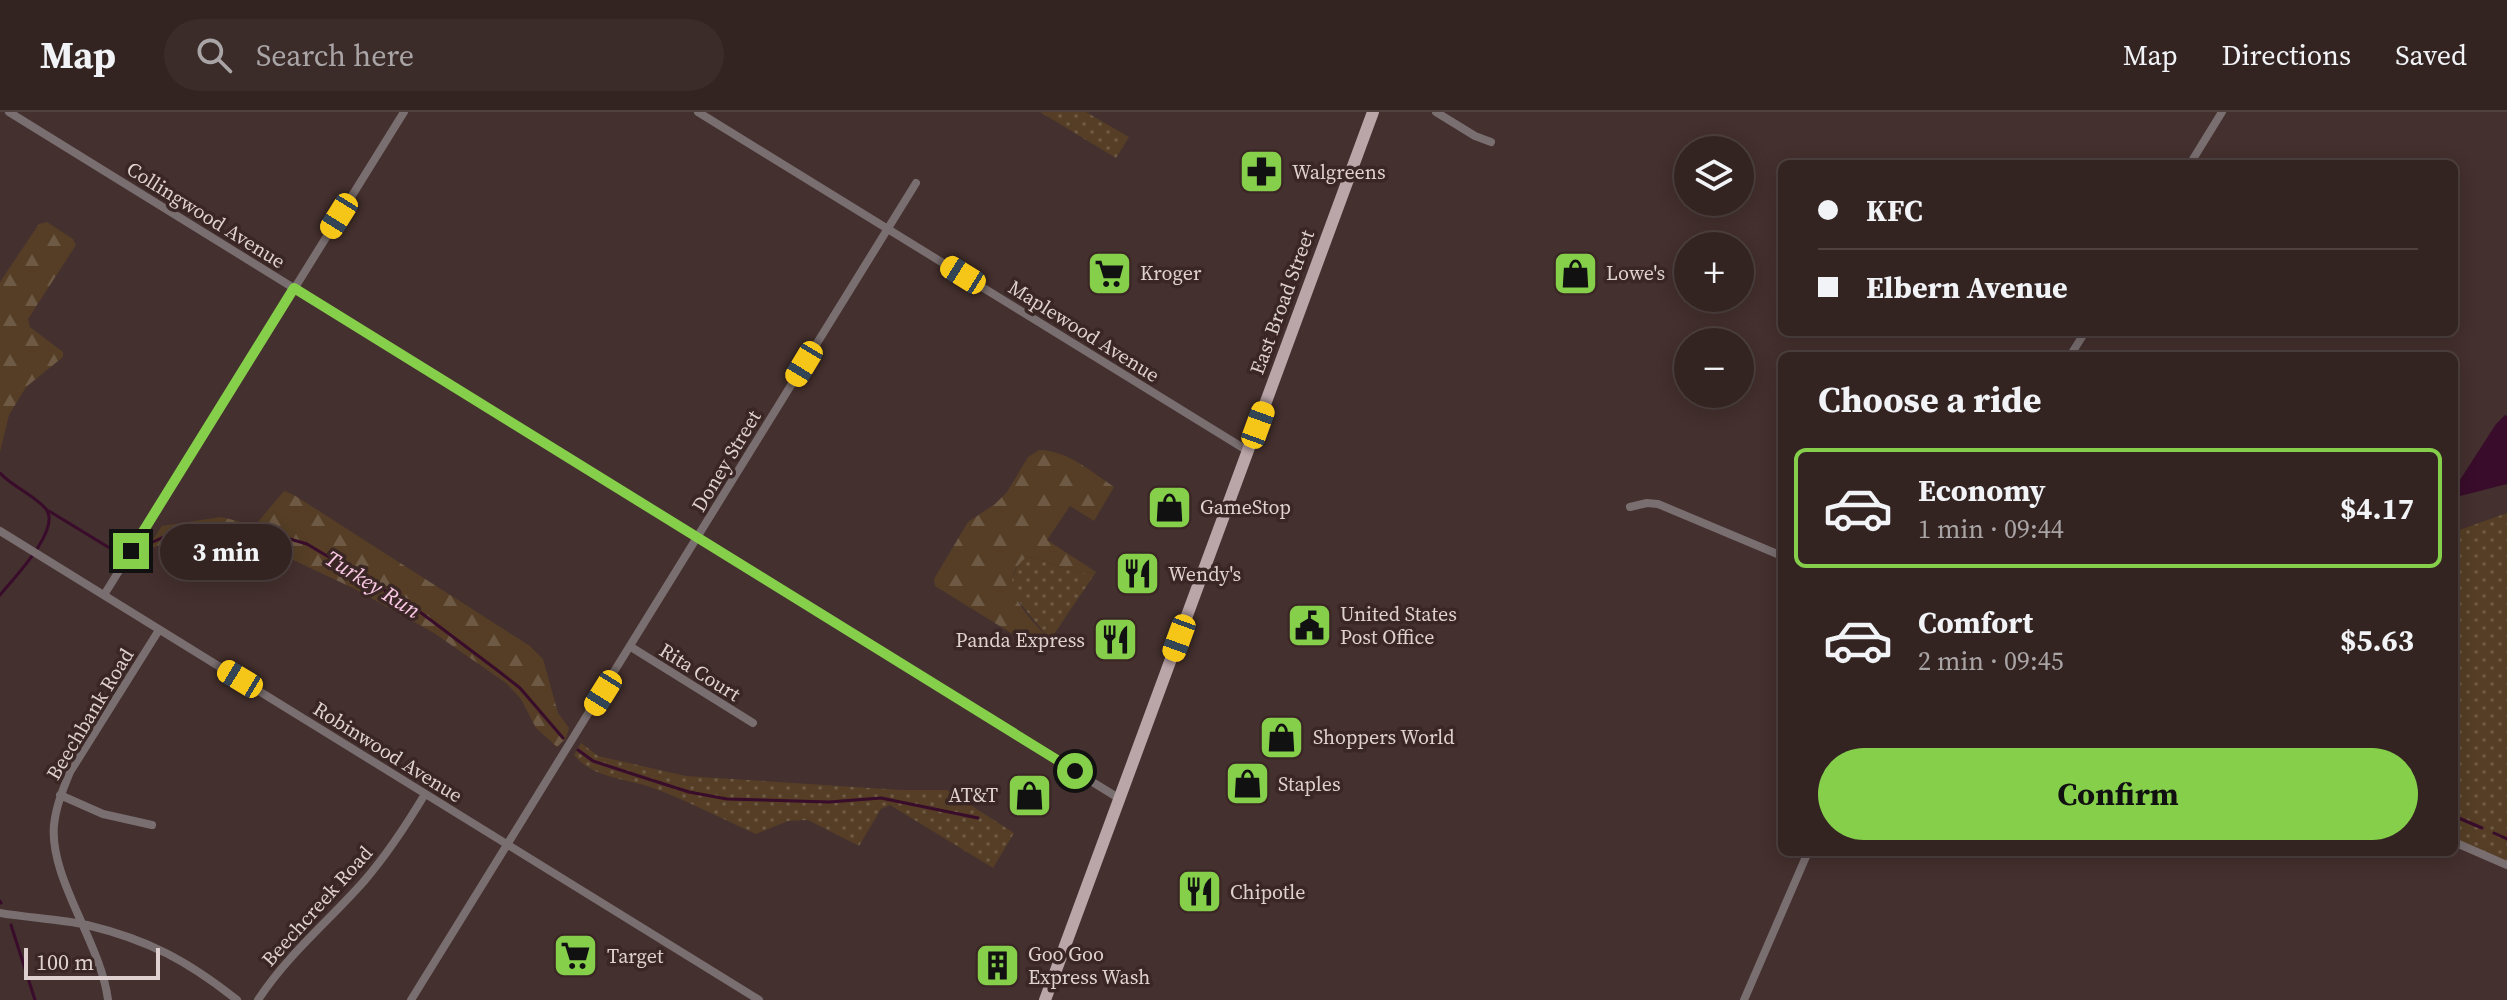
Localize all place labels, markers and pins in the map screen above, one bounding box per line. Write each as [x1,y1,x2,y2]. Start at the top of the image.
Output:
pharmacy icon: Walgreens [1237,148,1285,196]
place label: Walgreens [1292,158,1386,186]
supermarket icon: Kroger [1085,249,1133,297]
shop icon: Lowe's [1551,249,1599,297]
place label: Kroger [1140,259,1202,287]
place label: Lowe's [1606,259,1665,287]
shop icon: GameStop [1145,483,1193,531]
place label: GameStop [1200,493,1291,521]
restaurant icon: Wendy's [1113,550,1161,598]
place label: Wendy's [1168,560,1241,588]
place label: United States Post Office [1340,600,1457,651]
public building icon: United States Post Office [1285,601,1333,649]
restaurant icon: Panda Express [1092,616,1140,664]
place label: Panda Express [955,626,1085,654]
shop icon: Shoppers World [1258,713,1306,761]
place label: Shoppers World [1313,723,1455,751]
shop icon: Staples [1223,760,1271,808]
place label: Staples [1278,770,1341,798]
shop icon: AT&T [1005,771,1053,819]
place label: AT&T [949,781,998,809]
restaurant icon: Chipotle [1175,868,1223,916]
place label: Chipotle [1230,878,1306,906]
supermarket icon: Target [552,932,600,980]
place label: Goo Goo Express Wash [1028,940,1150,991]
place label: Target [607,942,664,970]
building icon: Goo Goo Express Wash [973,942,1021,990]

